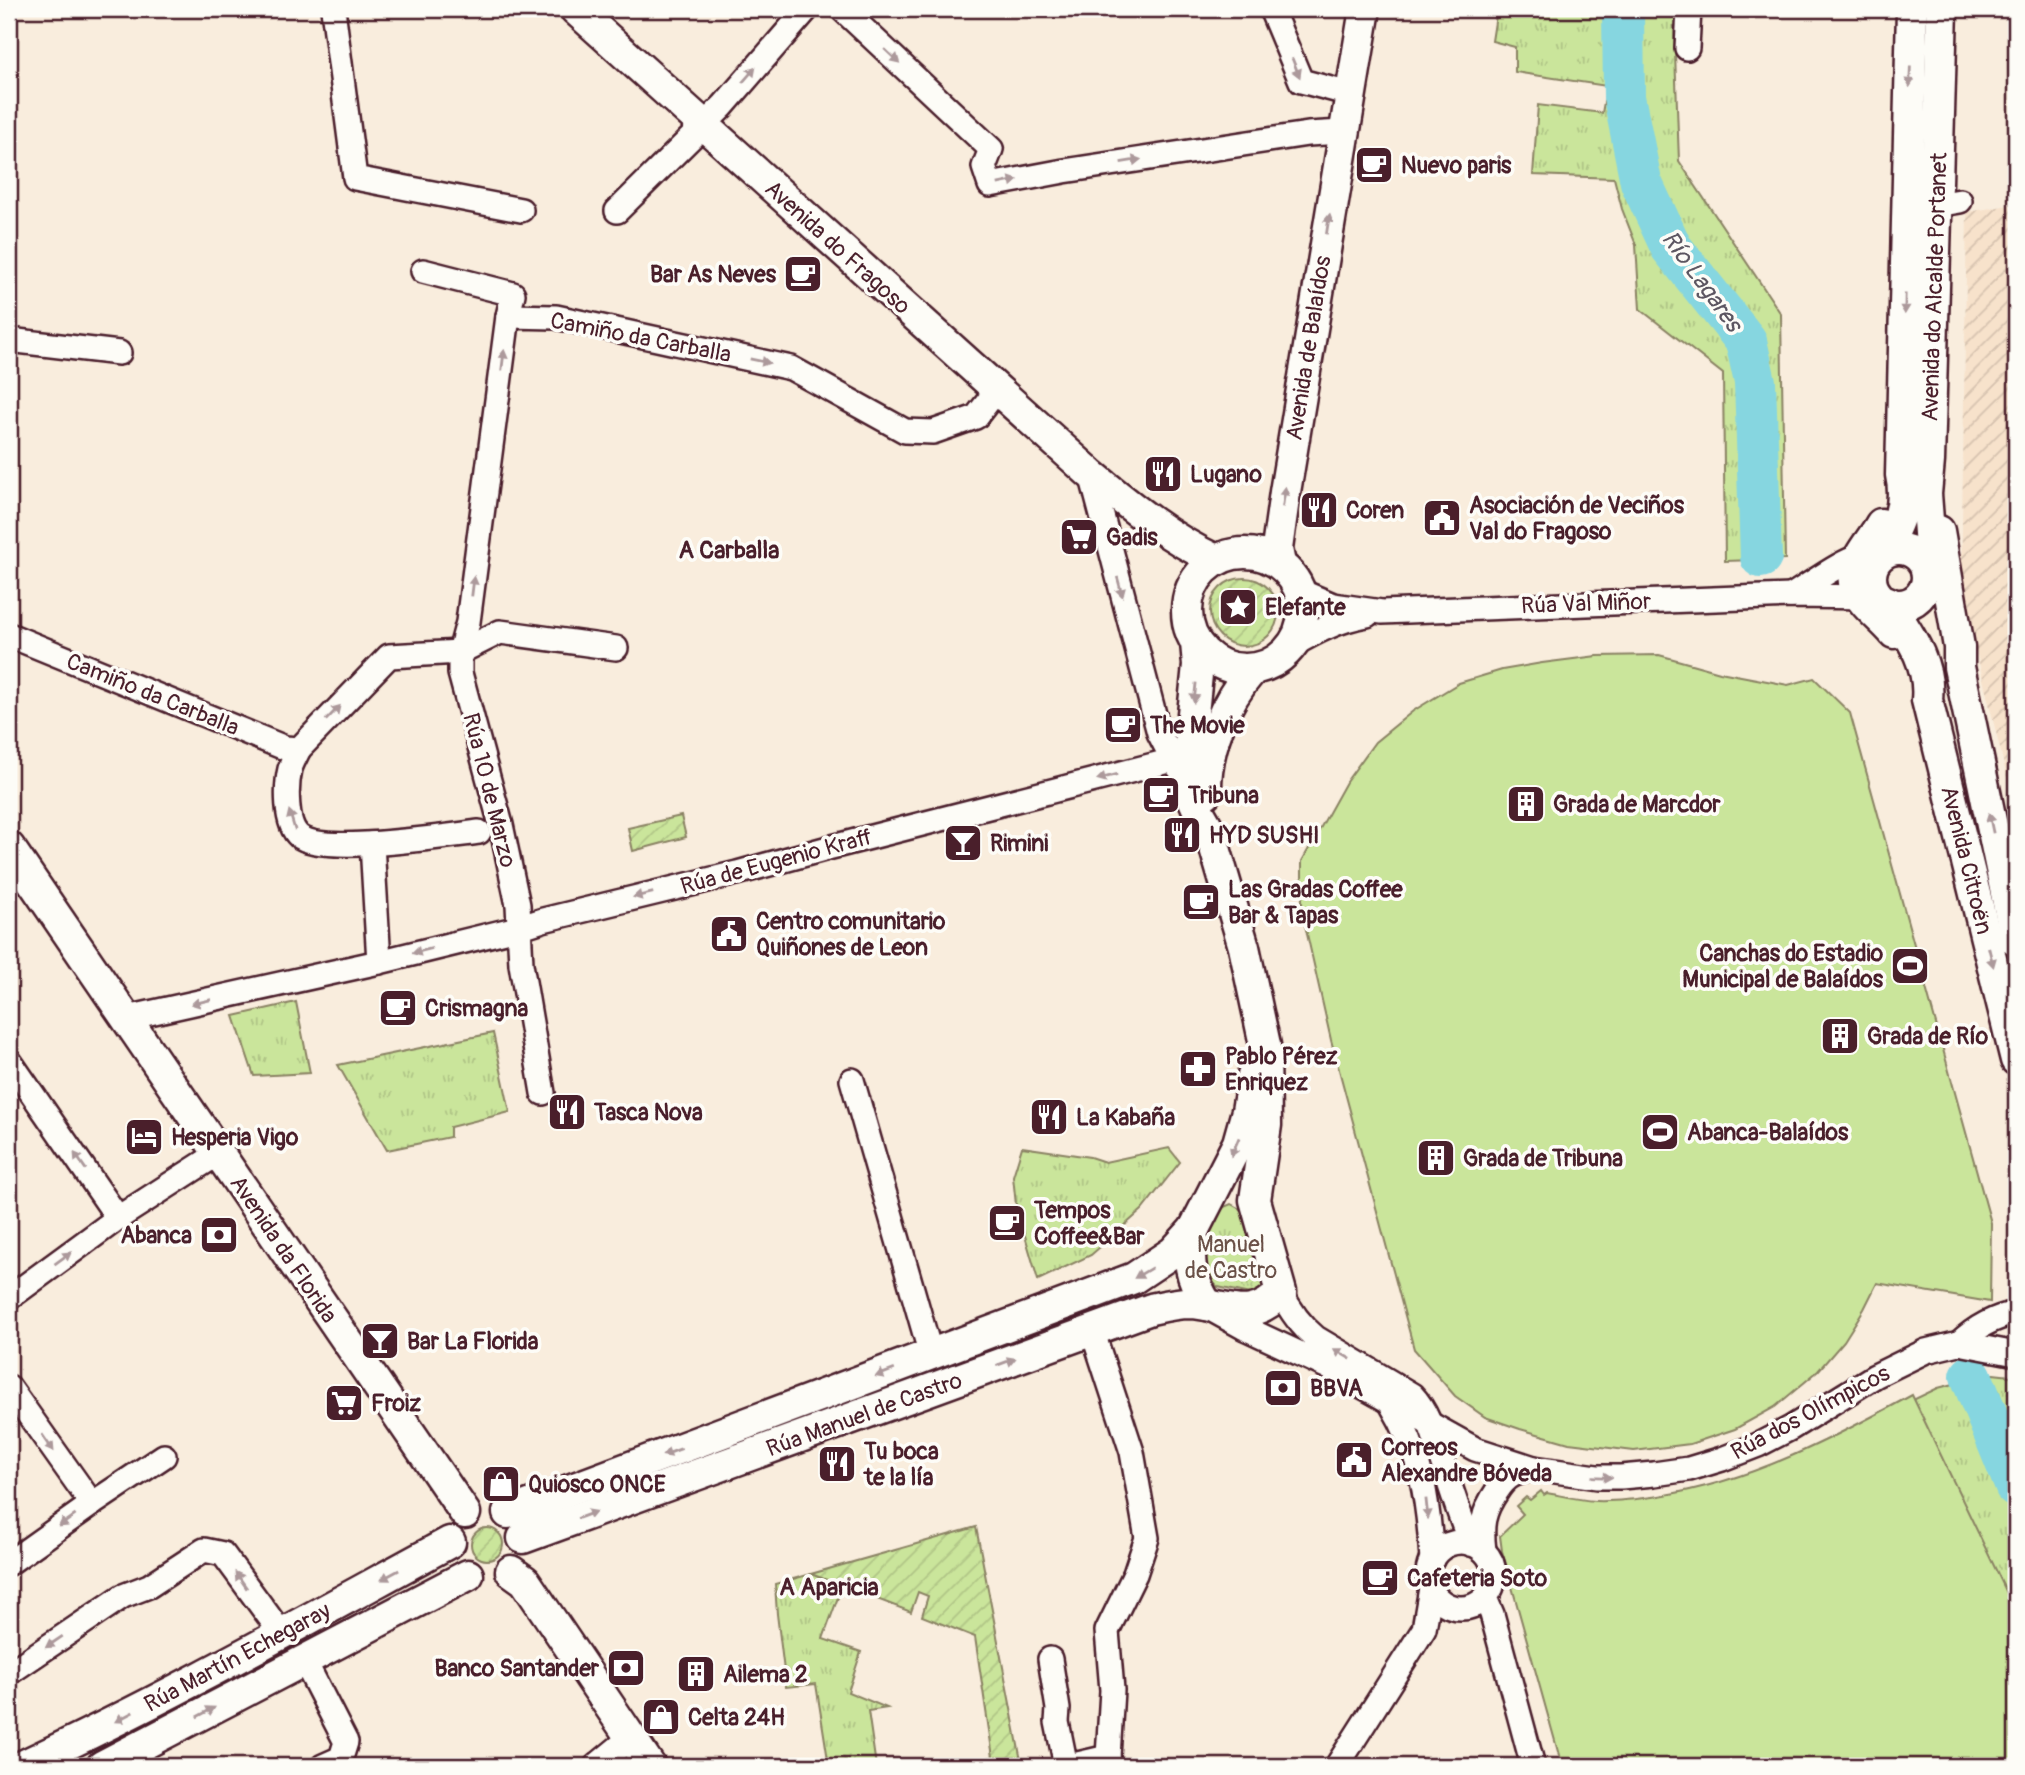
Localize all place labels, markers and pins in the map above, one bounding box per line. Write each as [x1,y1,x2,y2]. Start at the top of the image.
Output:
cafe icon: Nuevo paris [1353,144,1395,186]
place label: Nuevo paris [1401,151,1512,180]
cafe icon: Bar As Neves [782,253,824,295]
place label: Bar As Neves [650,260,777,289]
restaurant icon: Lugano [1142,453,1184,495]
place label: Lugano [1190,460,1263,489]
restaurant icon: Coren [1298,489,1340,531]
place label: Asociación de Veciños Val do Fragoso [1469,491,1685,546]
place label: Coren [1346,496,1404,525]
public building icon: Asociación de Veciños Val do Fragoso [1421,497,1463,539]
supermarket icon: Gadis [1058,516,1100,558]
place label: Gadis [1106,523,1158,552]
place icon: Elefante [1217,586,1259,628]
place label: Elefante [1265,593,1346,622]
cafe icon: The Movie [1102,704,1144,746]
place label: The Movie [1149,711,1245,740]
cafe icon: Tribuna [1140,774,1182,816]
place label: Tribuna [1187,781,1259,810]
building icon: Grada de Marcdor [1505,783,1547,825]
place label: Grada de Marcdor [1553,790,1721,819]
restaurant icon: HYD SUSHI [1161,814,1203,856]
place label: HYD SUSHI [1209,821,1319,850]
bar icon: Rimini [942,822,984,864]
place label: Rimini [990,829,1048,858]
place label: Las Gradas Coffee Bar & Tapas [1228,875,1403,930]
cafe icon: Las Gradas Coffee Bar & Tapas [1180,881,1222,923]
place label: Centro comunitario Quiñones de Leon [756,907,946,962]
public building icon: Centro comunitario Quiñones de Leon [708,913,750,955]
place label: Canchas do Estadio Municipal de Balaídos [1682,939,1884,994]
sports icon: Canchas do Estadio Municipal de Balaídos [1889,945,1931,987]
cafe icon: Crismagna [377,987,419,1029]
place label: Crismagna [425,994,528,1023]
building icon: Grada de Río [1819,1015,1861,1057]
place label: Grada de Río [1867,1022,1989,1051]
place label: Pablo Pérez Enriquez [1225,1042,1338,1097]
pharmacy icon: Pablo Pérez Enriquez [1177,1048,1219,1090]
restaurant icon: Tasca Nova [546,1091,588,1133]
restaurant icon: La Kabaña [1028,1096,1070,1138]
place label: Tasca Nova [593,1098,703,1127]
place label: La Kabaña [1076,1103,1175,1132]
sports icon: Abanca-Balaídos [1639,1111,1681,1153]
hotel icon: Hesperia Vigo [123,1116,165,1158]
place label: Abanca-Balaídos [1687,1118,1849,1147]
place label: Hesperia Vigo [171,1123,299,1152]
building icon: Grada de Tribuna [1415,1137,1457,1179]
place label: Grada de Tribuna [1463,1144,1623,1173]
place label: Tempos Coffee&Bar [1033,1196,1145,1251]
cafe icon: Tempos Coffee&Bar [986,1202,1028,1244]
bank icon: Abanca [198,1214,240,1256]
place label: Abanca [120,1221,192,1250]
bar icon: Bar La Florida [359,1320,401,1362]
place label: Bar La Florida [407,1327,539,1356]
bank icon: BBVA [1262,1367,1304,1409]
place label: BBVA [1310,1374,1363,1403]
supermarket icon: Froiz [323,1382,365,1424]
place label: Froiz [371,1389,421,1418]
place label: Correos Alexandre Bóveda [1381,1433,1552,1488]
place label: Tu boca te la lía [863,1437,939,1492]
public building icon: Correos Alexandre Bóveda [1333,1439,1375,1481]
restaurant icon: Tu boca te la lía [816,1443,858,1485]
shop icon: Quiosco ONCE [480,1463,522,1505]
place label: Quiosco ONCE [528,1470,666,1499]
cafe icon: Cafeteria Soto [1359,1557,1401,1599]
place label: Cafeteria Soto [1407,1564,1548,1593]
bank icon: Banco Santander [605,1647,647,1689]
building icon: Ailema 2 [675,1653,717,1695]
place label: Banco Santander [434,1654,600,1683]
place label: Ailema 2 [723,1660,808,1689]
shop icon: Celta 24H [640,1696,682,1738]
place label: Celta 24H [688,1703,785,1732]

